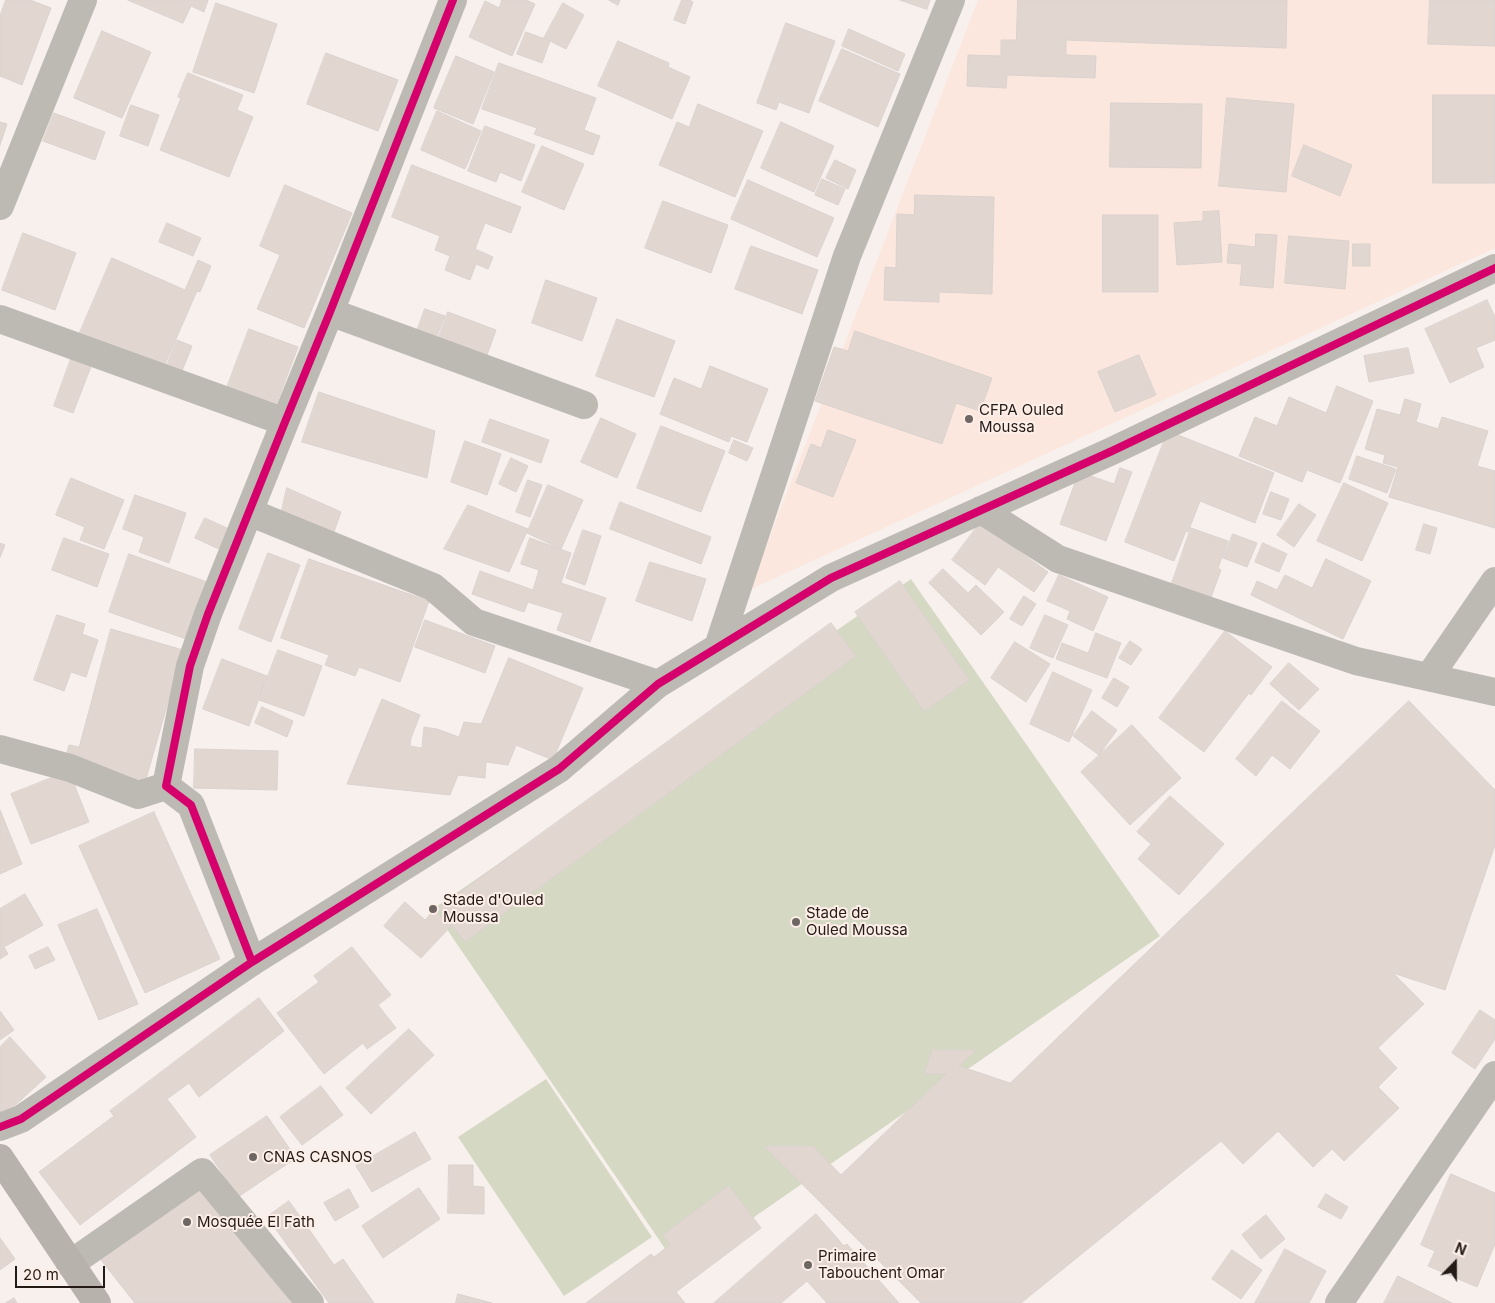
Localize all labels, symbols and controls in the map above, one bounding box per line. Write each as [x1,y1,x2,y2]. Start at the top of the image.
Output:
place label: CFPA Ouled Moussa [979,401,1064,436]
marker: CFPA Ouled Moussa [963,413,975,425]
place label: Stade d'Ouled Moussa [443,891,544,926]
marker: Stade d'Ouled Moussa [427,903,439,915]
place label: Stade de Ouled Moussa [806,904,908,939]
marker: Stade de Ouled Moussa [790,916,802,928]
place label: CNAS CASNOS [263,1148,372,1166]
marker: CNAS CASNOS [247,1151,259,1163]
place label: Mosquée El Fath [197,1213,315,1231]
marker: Mosquée El Fath [181,1216,193,1228]
north arrow [1430,1238,1480,1288]
text: N [1453,1239,1469,1259]
place label: Primaire Tabouchent Omar [818,1247,945,1282]
scale bar [18,1256,108,1288]
marker: Primaire Tabouchent Omar [802,1259,814,1271]
text: 20 m [23,1265,59,1284]

